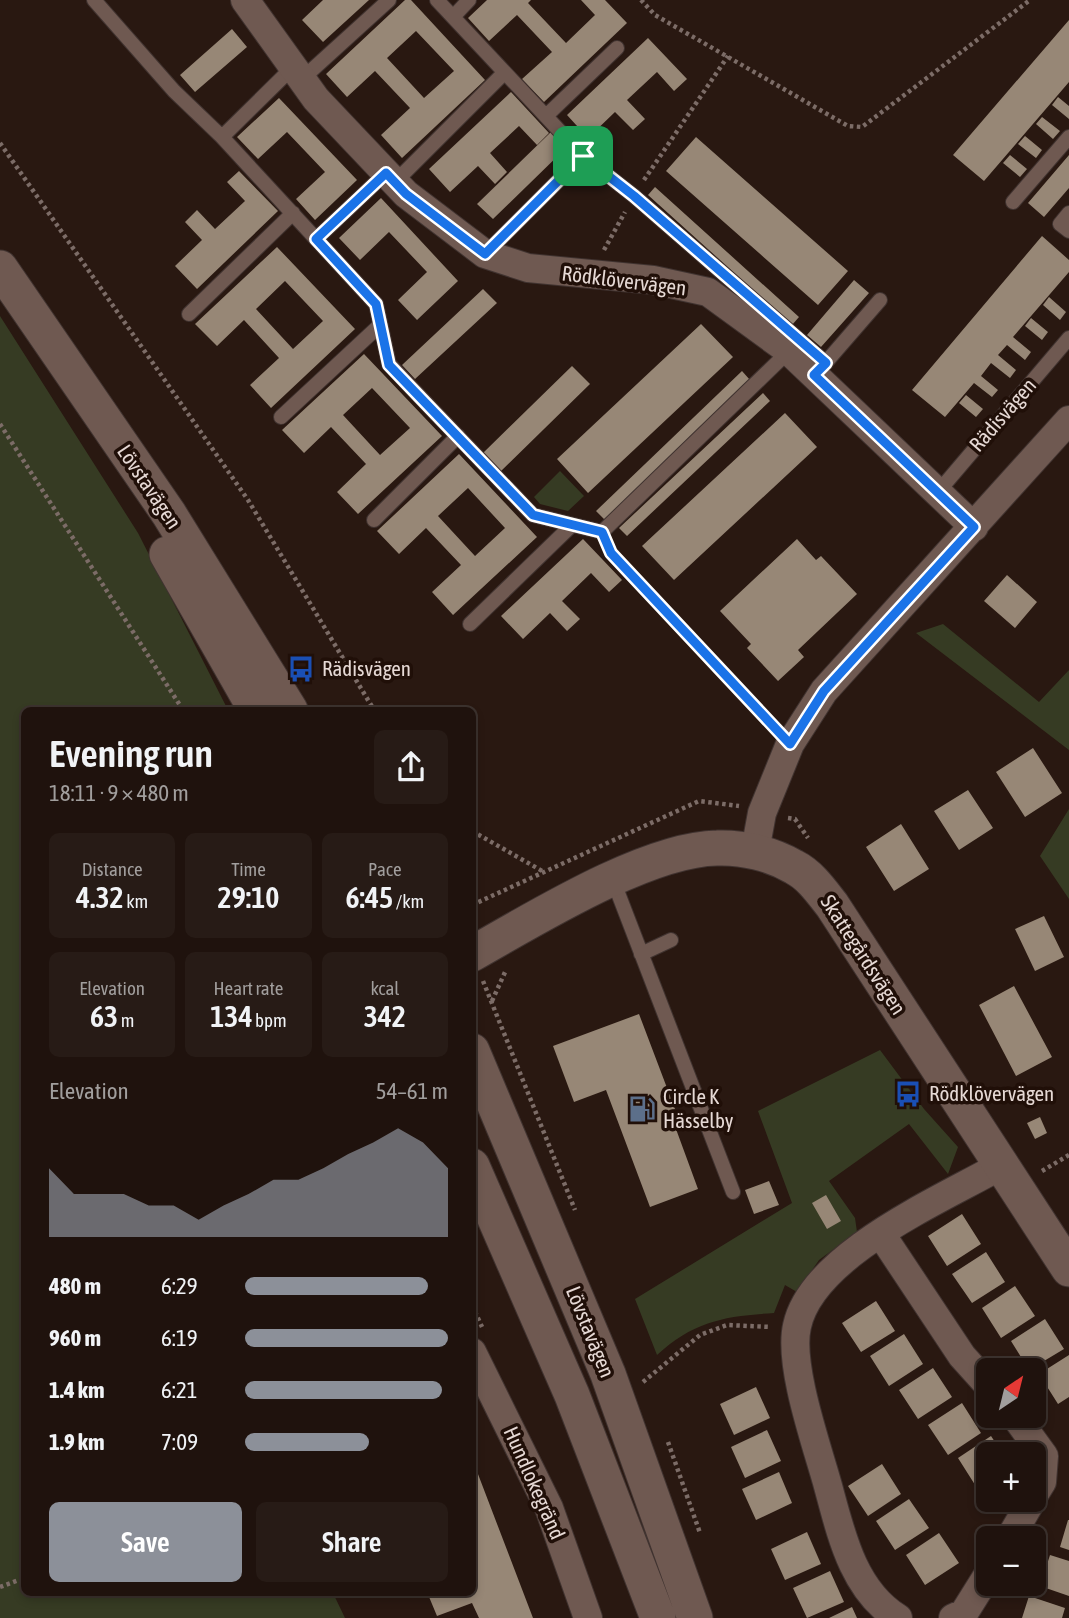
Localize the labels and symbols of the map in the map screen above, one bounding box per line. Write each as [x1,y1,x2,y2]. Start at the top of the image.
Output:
pin [553,126,613,186]
street label: Rödklövervägen [560,260,688,300]
street label: Rädisvägen [964,373,1040,456]
street label: Lövstavägen [113,440,187,533]
bus stop icon: Rädisvägen [286,654,316,684]
place label: Rädisvägen [322,656,411,680]
street label: Skattegårdsvägen [816,890,911,1019]
bus stop icon: Rödklövervägen [893,1079,923,1109]
place label: Rödklövervägen [929,1081,1054,1105]
place label: Circle K Hässelby [663,1084,734,1132]
fuel station icon: Circle K Hässelby [627,1094,657,1124]
street label: Lövstavägen [562,1283,620,1381]
north arrow [976,1358,1046,1428]
street label: Hundlokegränd [499,1423,570,1543]

